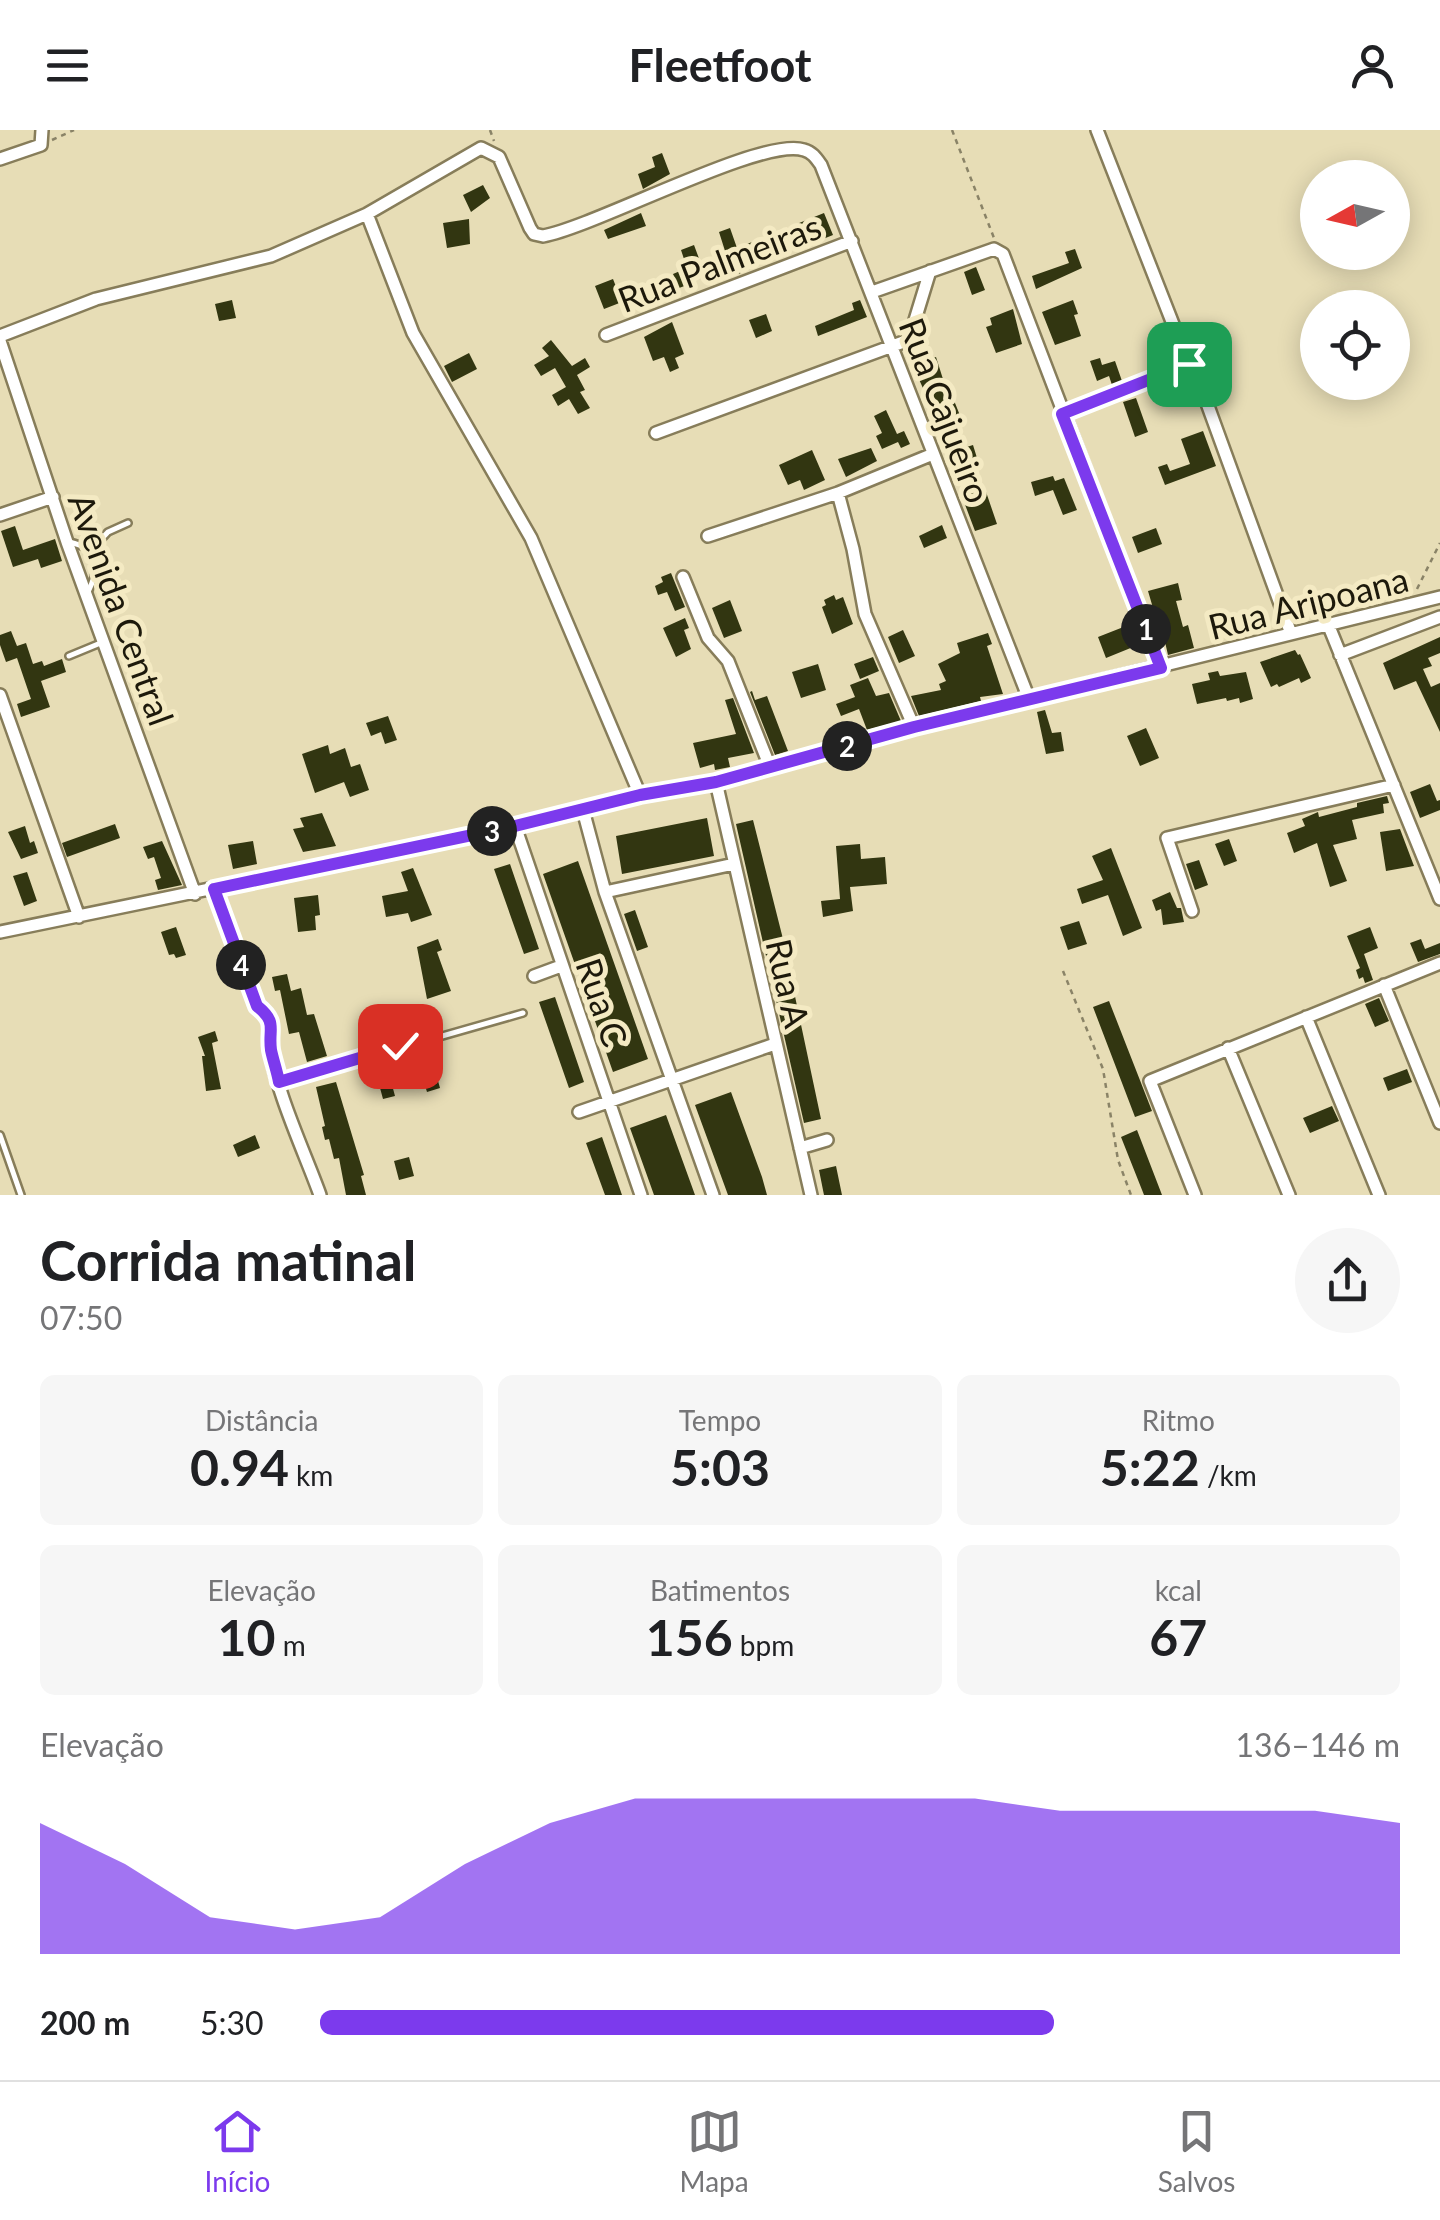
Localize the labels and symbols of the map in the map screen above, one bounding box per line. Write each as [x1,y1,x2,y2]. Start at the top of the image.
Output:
north arrow [1300,160,1410,270]
street label: Rua Palmeiras [612,204,826,320]
street label: Rua Cajueiro [892,312,1000,508]
pin [1147,322,1232,407]
street label: Avenida Central [61,487,183,731]
street label: Rua Aripoana [1204,557,1412,647]
pin: 1 [1121,604,1171,654]
pin: 2 [822,721,872,771]
pin: 3 [467,806,517,856]
street label: Rua A [758,935,820,1032]
pin: 4 [216,940,266,990]
street label: Rua C [568,952,638,1052]
pin [358,1004,443,1089]

